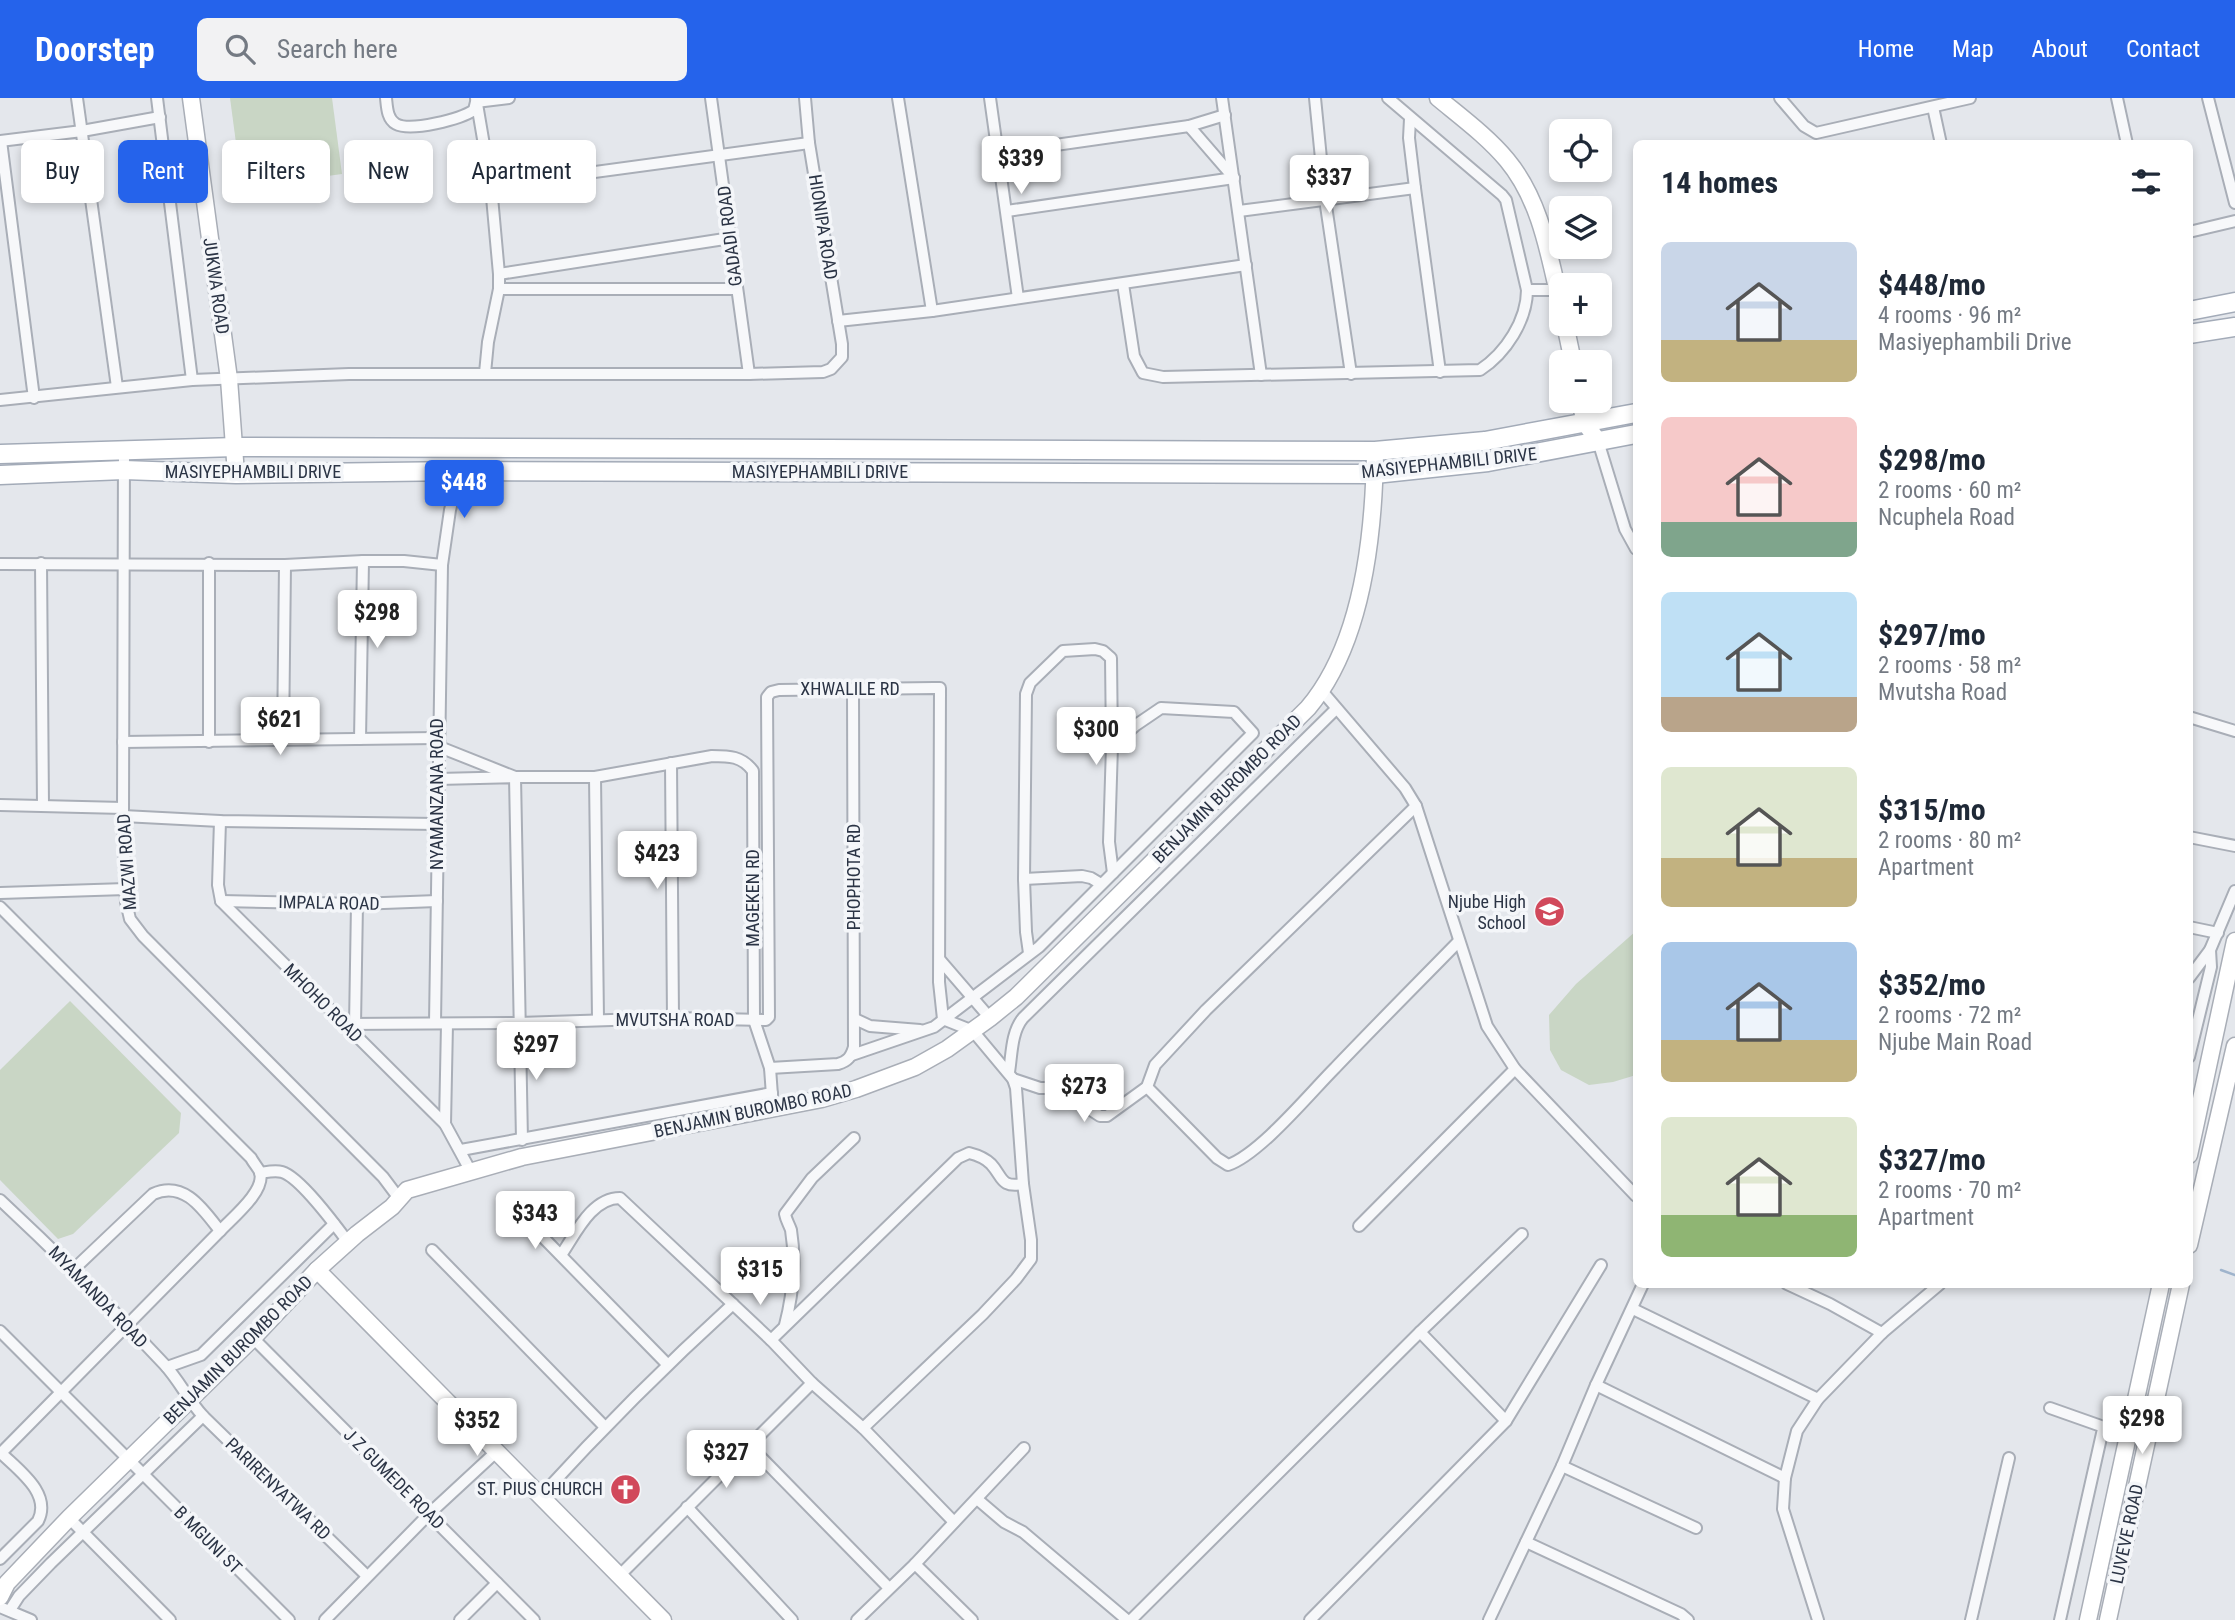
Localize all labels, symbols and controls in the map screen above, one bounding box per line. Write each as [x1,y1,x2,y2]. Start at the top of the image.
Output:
search box [197,18,687,81]
text: Doorstep [35,30,155,69]
icon: search [221,30,259,68]
text: Search here [277,34,398,64]
text: Home [1858,35,1914,63]
text: Map [1952,35,1994,63]
text: About [2032,35,2088,63]
text: Contact [2126,35,2200,63]
map controls [1549,119,1612,413]
button: locate [1549,119,1612,182]
pin: $339 [980,136,1062,196]
chip: Buy [21,140,104,203]
chip: Rent [118,140,208,203]
chip: Filters [222,140,330,203]
chip: New [344,140,433,203]
chip: Apartment [447,140,596,203]
text: $339 [998,145,1044,172]
pin: $337 [1288,156,1370,215]
icon: filters [2127,163,2165,201]
text: $337 [1306,164,1352,191]
text: 14 homes [1661,165,1778,200]
street label: HIONIPA ROAD [805,173,842,281]
street label: GADADI ROAD [713,185,746,288]
button: layers [1549,196,1612,259]
street label: JUKWA ROAD [199,236,234,336]
text: $448/mo [1878,267,1986,302]
icon: home [1717,270,1801,354]
button: + [1549,273,1612,336]
text: 4 rooms · 96 m² [1878,302,2021,329]
text: Masiyephambili Drive [1878,329,2072,356]
button: − [1549,350,1612,413]
text: $298/mo [1878,442,1986,477]
street label: MASIYEPHAMBILI DRIVE [1360,443,1538,482]
icon: home [1717,445,1801,529]
pin: $448 [423,460,505,520]
street label: MASIYEPHAMBILI DRIVE [165,461,341,482]
street label: MASIYEPHAMBILI DRIVE [732,461,908,482]
text: $448 [441,469,487,496]
text: 2 rooms · 60 m² [1878,477,2021,504]
text: Ncuphela Road [1878,504,2015,531]
pin: $298 [336,590,418,650]
text: $298 [354,599,400,626]
text: $297/mo [1878,617,1986,652]
icon: home [1717,620,1801,704]
text: 2 rooms · 58 m² [1878,652,2021,679]
street label: XHWALILE RD [800,678,900,699]
text: Mvutsha Road [1878,679,2007,706]
pin: $621 [239,698,321,757]
text: $621 [257,706,303,733]
pin: $300 [1055,708,1137,767]
street label: BENJAMIN BUROMBO ROAD [1148,710,1305,867]
text: $300 [1073,716,1119,743]
street label: NYAMANZANA ROAD [426,718,447,870]
text: $315/mo [1878,792,1986,827]
icon: home [1717,795,1801,879]
street label: MAZWI ROAD [113,813,140,911]
street label: PHOPHOTA RD [843,824,864,930]
text: 2 rooms · 80 m² [1878,827,2021,854]
pin: $423 [616,832,698,891]
text: $423 [634,840,680,867]
street label: MAGEKEN RD [742,849,763,947]
text: Apartment [1878,854,1974,881]
street label: IMPALA ROAD [278,891,380,914]
place label: Njube High School [1448,891,1526,933]
school or university icon: Njube High School [1532,895,1566,929]
street label: MHOHO ROAD [280,959,367,1046]
text: $352/mo [1878,967,1986,1002]
icon: home [1717,970,1801,1054]
text: 2 rooms · 72 m² [1878,1002,2021,1029]
street label: MVUTSHA ROAD [615,1009,735,1030]
pin: $297 [495,1023,577,1082]
text: Njube Main Road [1878,1029,2032,1056]
text: $297 [513,1031,559,1058]
pin: $273 [1043,1065,1125,1124]
text: $273 [1061,1073,1107,1100]
street label: BENJAMIN BUROMBO ROAD [652,1079,854,1142]
text: $327/mo [1878,1142,1986,1177]
icon: home [1717,1145,1801,1229]
text: 2 rooms · 70 m² [1878,1177,2021,1204]
pin: $343 [494,1192,576,1251]
text: $343 [512,1200,558,1227]
text: Apartment [1878,1204,1974,1231]
street label: MYAMANDA ROAD [45,1241,152,1352]
pin: $315 [719,1248,801,1307]
text: $315 [737,1256,783,1283]
street label: BENJAMIN BUROMBO ROAD [159,1271,316,1428]
pin: $298 [2101,1396,2183,1456]
pin: $352 [436,1398,518,1458]
text: $298 [2119,1405,2165,1432]
text: $352 [454,1407,500,1434]
street label: J Z GUMEDE ROAD [340,1424,449,1533]
pin: $327 [685,1430,767,1490]
street label: PARIRENYATWA RD [222,1433,335,1544]
text: $327 [703,1439,749,1466]
church icon: ST. PIUS CHURCH [609,1472,643,1506]
place label: ST. PIUS CHURCH [477,1478,603,1499]
street label: LUVEVE ROAD [2106,1482,2147,1586]
street label: B MGUNI ST [170,1502,246,1578]

